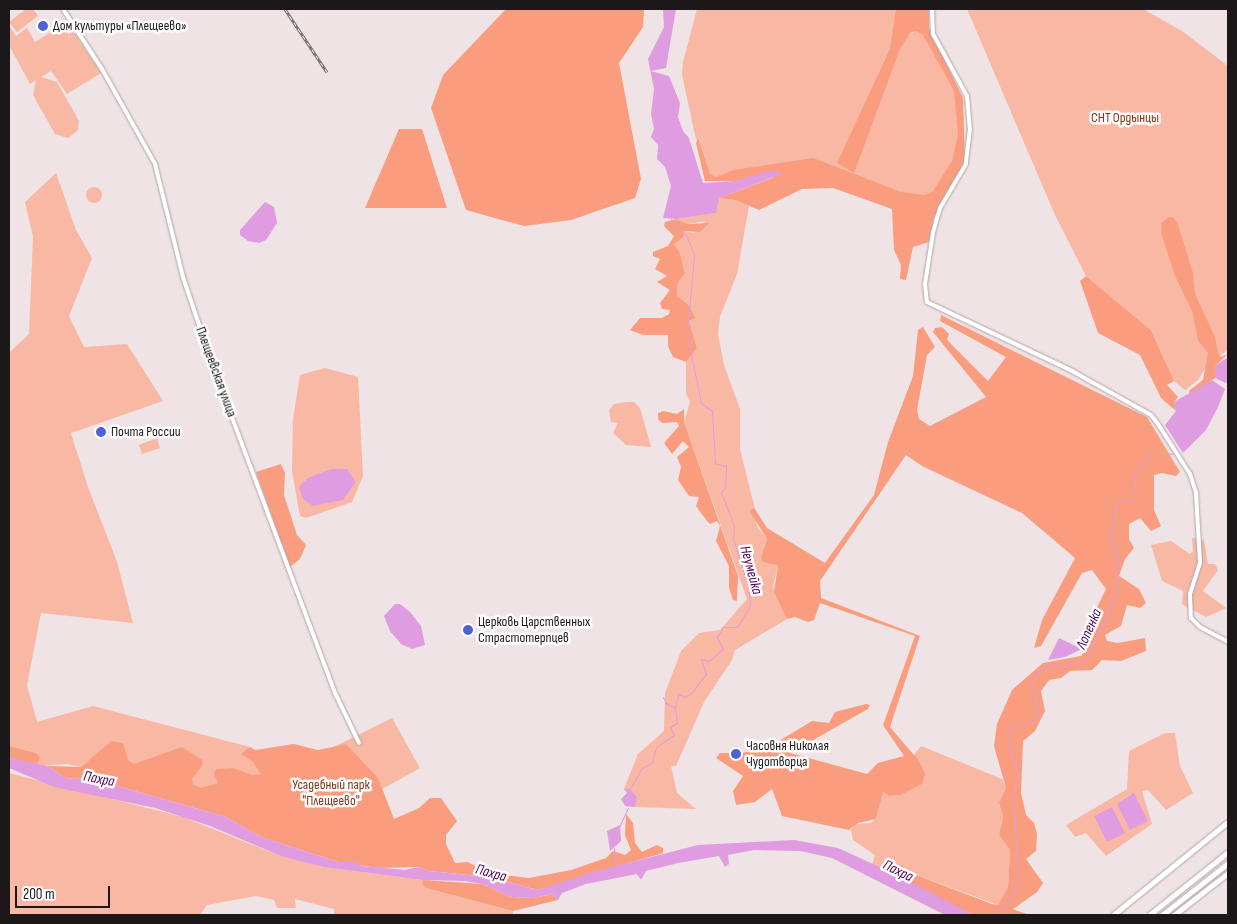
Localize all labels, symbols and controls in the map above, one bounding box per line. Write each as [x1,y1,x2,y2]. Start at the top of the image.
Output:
place label: Дом культуры «Плещеево» [53,18,186,34]
marker: Дом культуры «Плещеево» [37,20,49,32]
park label: СНТ Ордынцы [1091,110,1159,126]
street label: Плещеевская улица [192,325,240,419]
place label: Почта России [111,424,181,440]
marker: Почта России [95,426,107,438]
water label: Неумейка [736,544,766,596]
water label: Лопенка [1072,606,1106,652]
place label: Церковь Царственных Страстотерпцев [478,614,590,646]
marker: Церковь Царственных Страстотерпцев [462,624,474,636]
place label: Часовня Николая Чудотворца [746,738,829,770]
marker: Часовня Николая Чудотворца [730,748,742,760]
water label: Пахра [82,767,116,791]
park label: Усадебный парк "Плещеево" [292,777,370,810]
water label: Пахра [880,856,916,886]
water label: Пахра [474,860,508,886]
scale bar [18,876,112,908]
text: 200 m [23,885,55,904]

